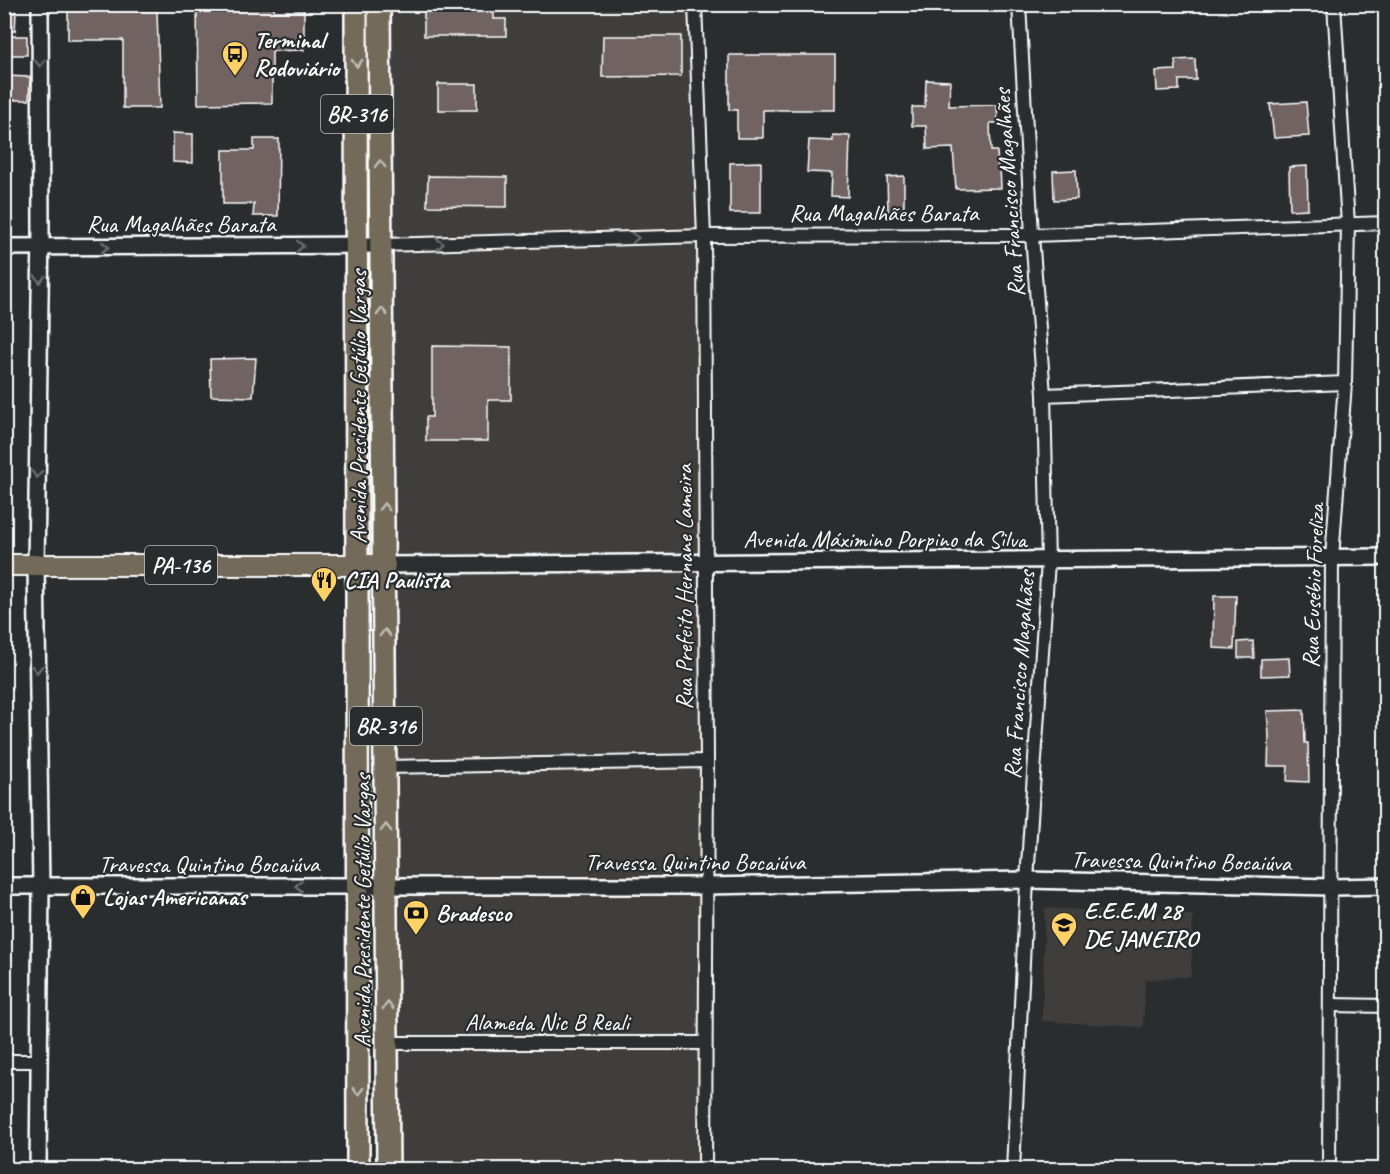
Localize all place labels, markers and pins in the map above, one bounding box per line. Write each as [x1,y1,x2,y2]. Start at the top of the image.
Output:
place label: Terminal Rodoviário [254,25,341,83]
bus stop icon: Terminal Rodoviário [220,39,250,77]
restaurant icon: CIA Paulista [309,565,339,603]
place label: CIA Paulista [344,565,452,595]
shop icon: Lojas Americanas [68,882,98,920]
place label: Lojas Americanas [103,882,249,912]
place label: E.E.E.M 28 DE JANEIRO [1084,896,1200,954]
bank icon: Bradesco [401,898,431,936]
place label: Bradesco [436,898,514,928]
school or university icon: E.E.E.M 28 DE JANEIRO [1049,910,1079,948]

